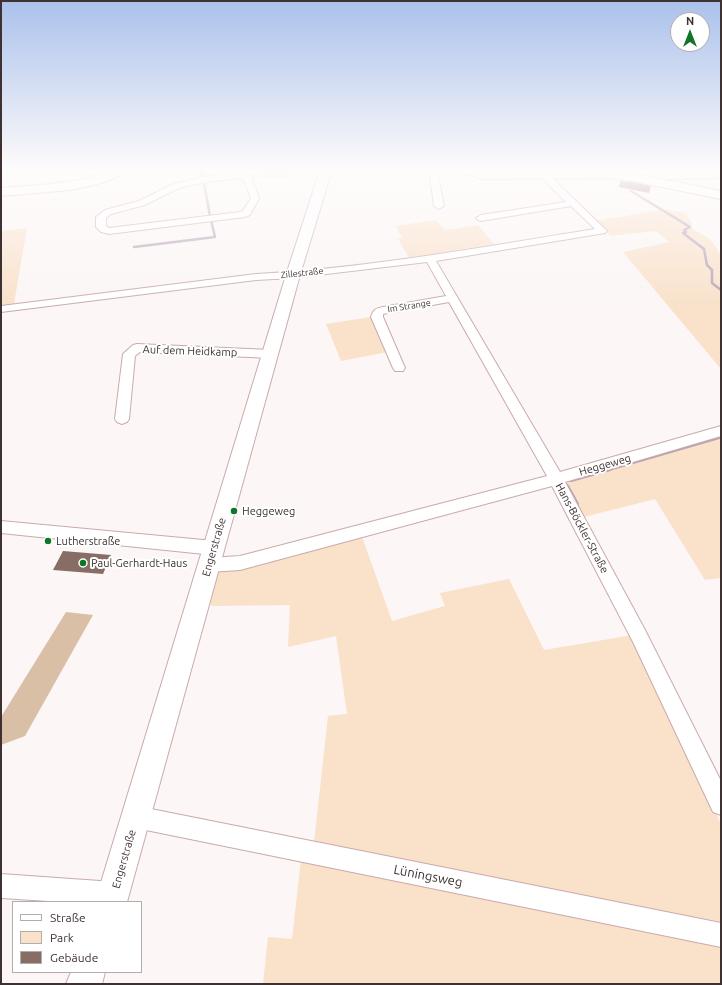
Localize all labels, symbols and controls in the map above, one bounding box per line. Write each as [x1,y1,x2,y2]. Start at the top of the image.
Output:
north arrow [670,12,710,52]
text: N [686,15,694,27]
street label: Zillestraße [280,265,324,281]
street label: Im Strange [387,297,431,315]
street label: Auf dem Heidkamp [142,343,238,359]
street label: Heggeweg [578,451,632,479]
street label: Hans-Böckler-Straße [553,481,611,575]
place label: Heggeweg [242,504,295,518]
marker: Heggeweg [229,506,239,516]
street label: Engerstraße [199,516,229,578]
place label: Lutherstraße [56,534,120,548]
marker: Lutherstraße [43,536,53,546]
place label: Paul-Gerhardt-Haus [91,556,187,570]
marker: Paul-Gerhardt-Haus [78,558,88,568]
street label: Engerstraße [109,828,139,890]
street label: Lüningsweg [392,862,464,890]
legend [12,901,142,973]
text: Straße [50,911,86,924]
text: Park [50,931,74,944]
text: Gebäude [50,951,98,964]

